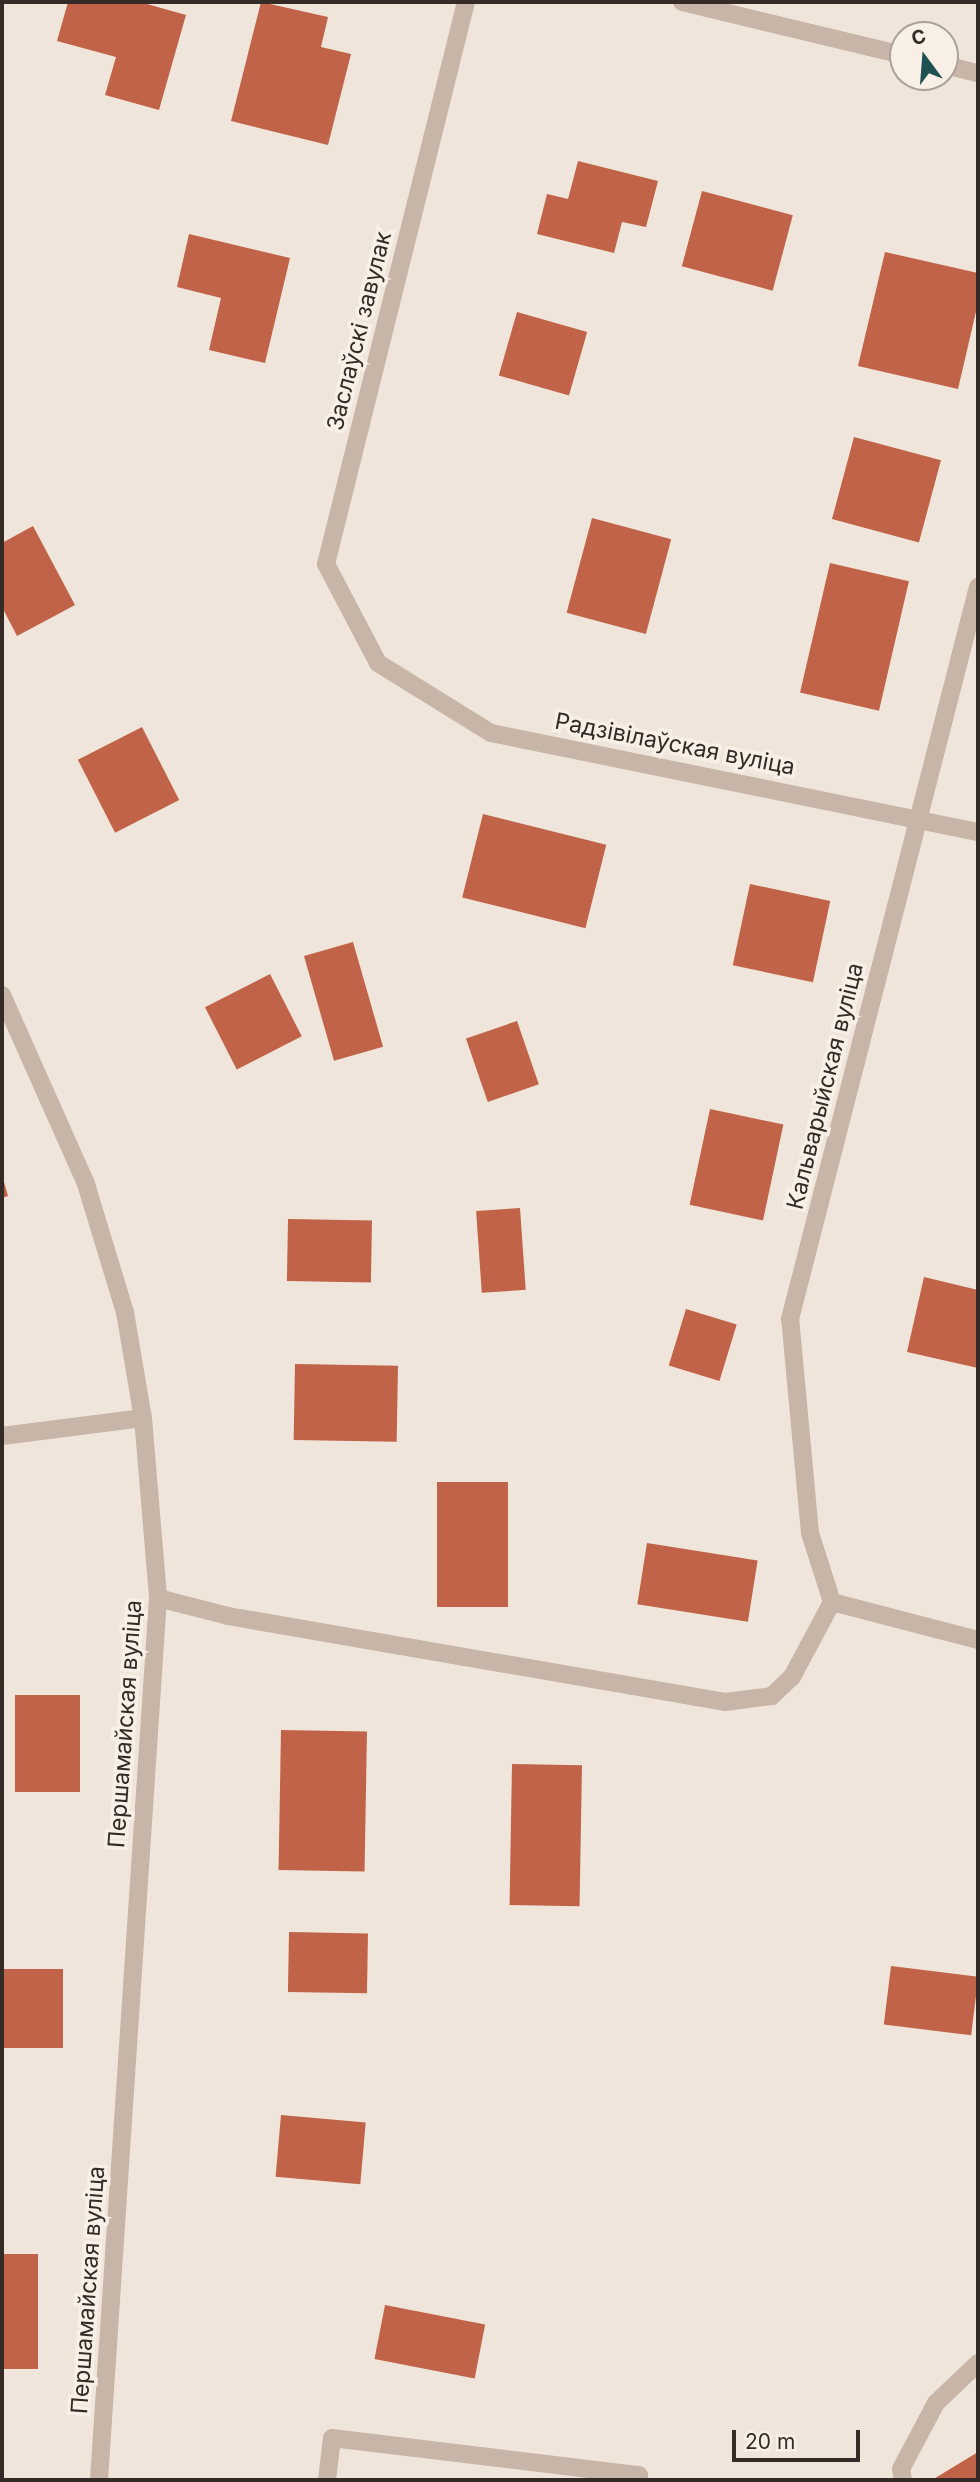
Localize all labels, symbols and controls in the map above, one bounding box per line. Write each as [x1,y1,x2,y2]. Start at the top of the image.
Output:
north arrow [889,21,959,91]
text: С [909,24,929,50]
street label: Заслаўскі завулак [321,229,397,433]
street label: Радзівілаўская вуліца [553,707,797,781]
street label: Кальварыйская вуліца [781,960,869,1212]
street label: Першамайская вуліца [103,1599,147,1849]
street label: Першамайская вуліца [66,2165,110,2415]
scale bar [735,2416,863,2460]
text: 20 m [745,2429,795,2454]

